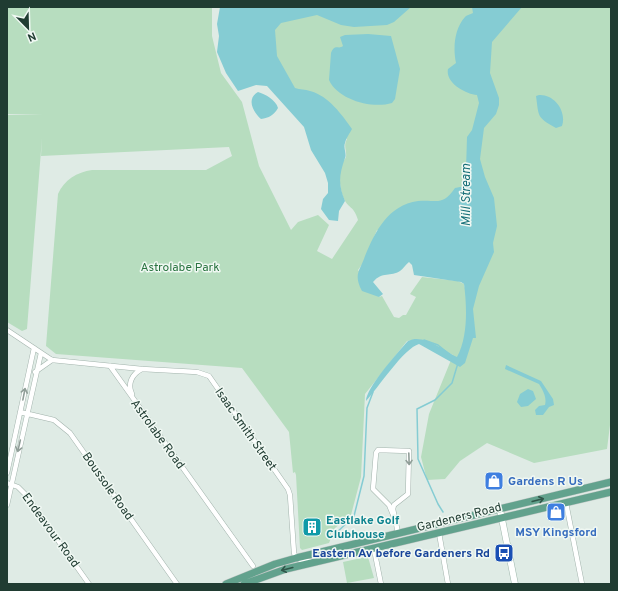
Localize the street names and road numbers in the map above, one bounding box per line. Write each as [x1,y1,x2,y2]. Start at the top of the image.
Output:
street label: Isaac Smith Street [211,385,280,474]
street label: Astrolabe Road [127,397,188,473]
street label: Boussole Road [78,449,137,524]
street label: Endeavour Road [18,490,83,571]
street label: Gardeners Road [415,500,503,536]

